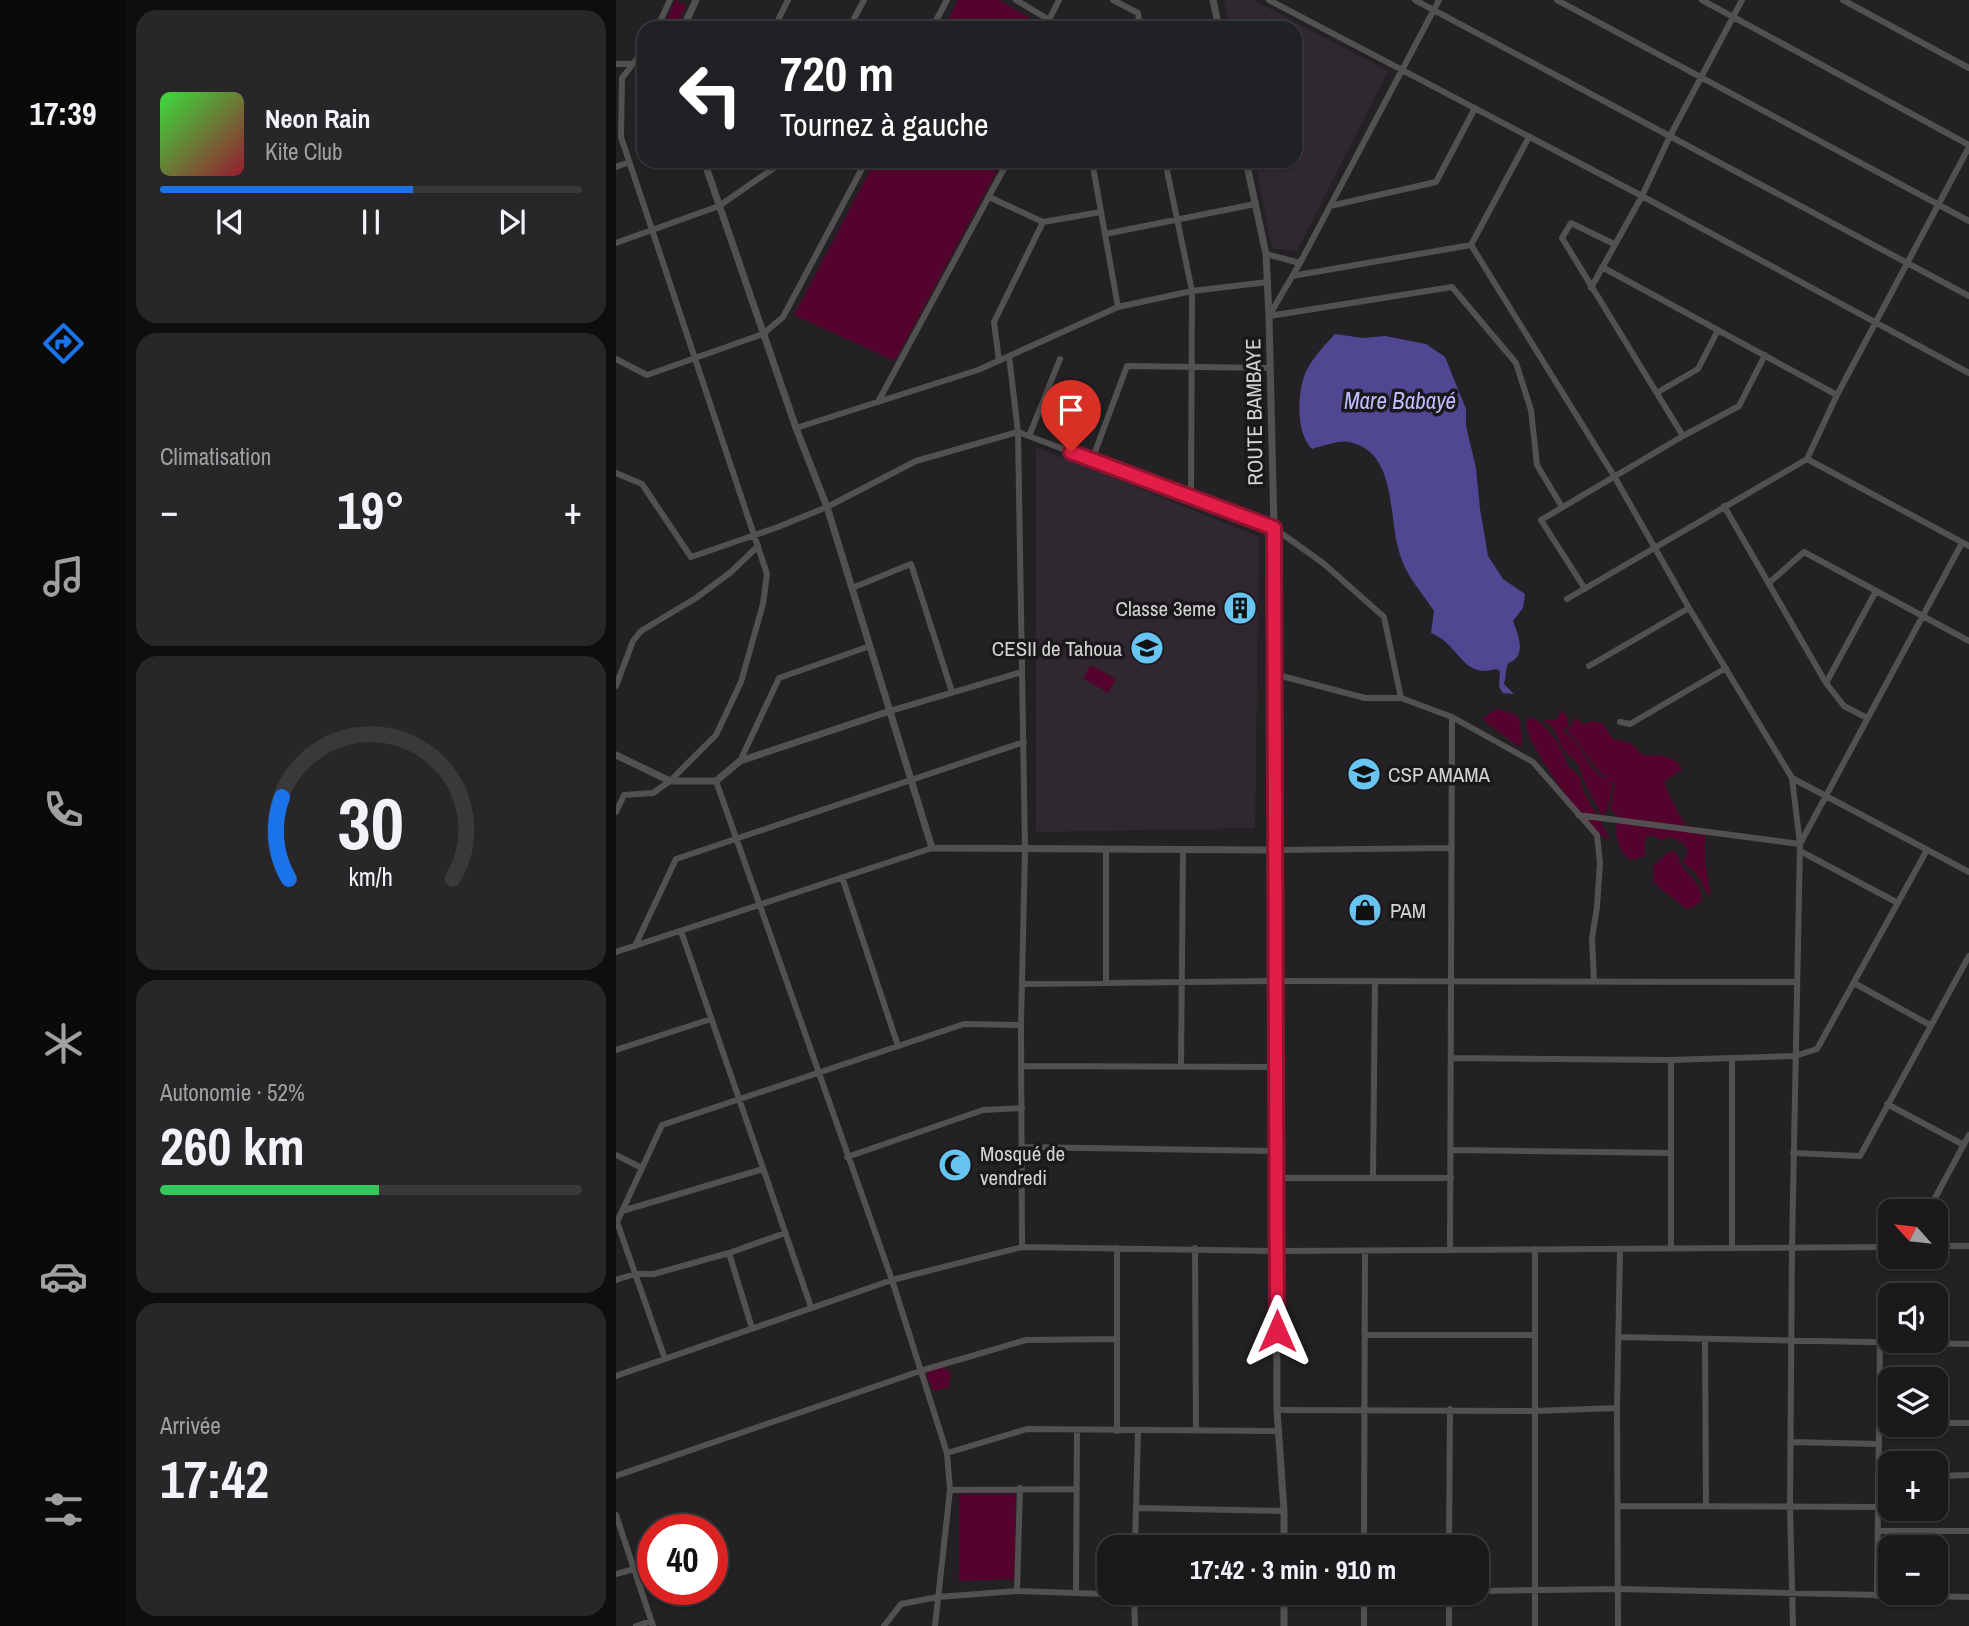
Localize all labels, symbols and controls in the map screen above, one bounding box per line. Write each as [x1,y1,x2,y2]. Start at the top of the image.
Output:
text: 720 m [780,40,894,106]
icon: left [665,49,756,140]
text: 17:39 [29,92,97,135]
text: Neon Rain [265,101,370,136]
text: Tournez à gauche [780,103,989,146]
text: Kite Club [265,136,343,167]
icon: previous [211,203,249,241]
icon: pause [352,203,390,241]
icon: next [493,203,531,241]
icon: directions [39,319,88,368]
street label: ROUTE BAMBAYE [1238,338,1270,486]
pin [1041,380,1101,452]
water label: Mare Babayé [1344,385,1456,416]
icon: arrive [1052,391,1090,429]
text: Climatisation [160,441,271,472]
text: 19° [337,475,405,545]
text: − [160,485,178,536]
text: + [564,485,582,536]
icon: music [39,552,88,601]
building icon: Classe 3eme [1221,589,1259,627]
place label: Classe 3eme [1116,594,1216,623]
school or university icon: CESII de Tahoua [1128,629,1166,667]
place label: CESII de Tahoua [992,634,1122,663]
school or university icon: CSP AMAMA [1345,755,1383,793]
place label: CSP AMAMA [1388,760,1491,789]
text: 30 [338,774,404,872]
icon: phone [39,785,88,834]
text: km/h [349,860,393,894]
shop icon: PAM [1346,891,1384,929]
place label: PAM [1390,896,1426,925]
icon: climate [39,1019,88,1068]
text: Autonomie · 52% [160,1077,305,1108]
text: 260 km [160,1111,305,1181]
place label: Mosqué de vendredi [980,1139,1065,1192]
mosque icon: Mosqué de vendredi [936,1146,974,1184]
north arrow [1878,1199,1948,1269]
map controls [1878,1199,1948,1605]
icon: car [39,1252,88,1301]
button: sound [1878,1283,1948,1353]
position arrow [1240,1294,1314,1368]
button: layers [1878,1367,1948,1437]
text: Arrivée [160,1410,221,1441]
text: 17:42 [160,1444,269,1514]
button: + [1878,1451,1948,1521]
icon: filters [39,1485,88,1534]
speed limit sign: 40 [637,1514,728,1605]
button: − [1878,1535,1948,1605]
text: 17:42 · 3 min · 910 m [1190,1552,1396,1587]

